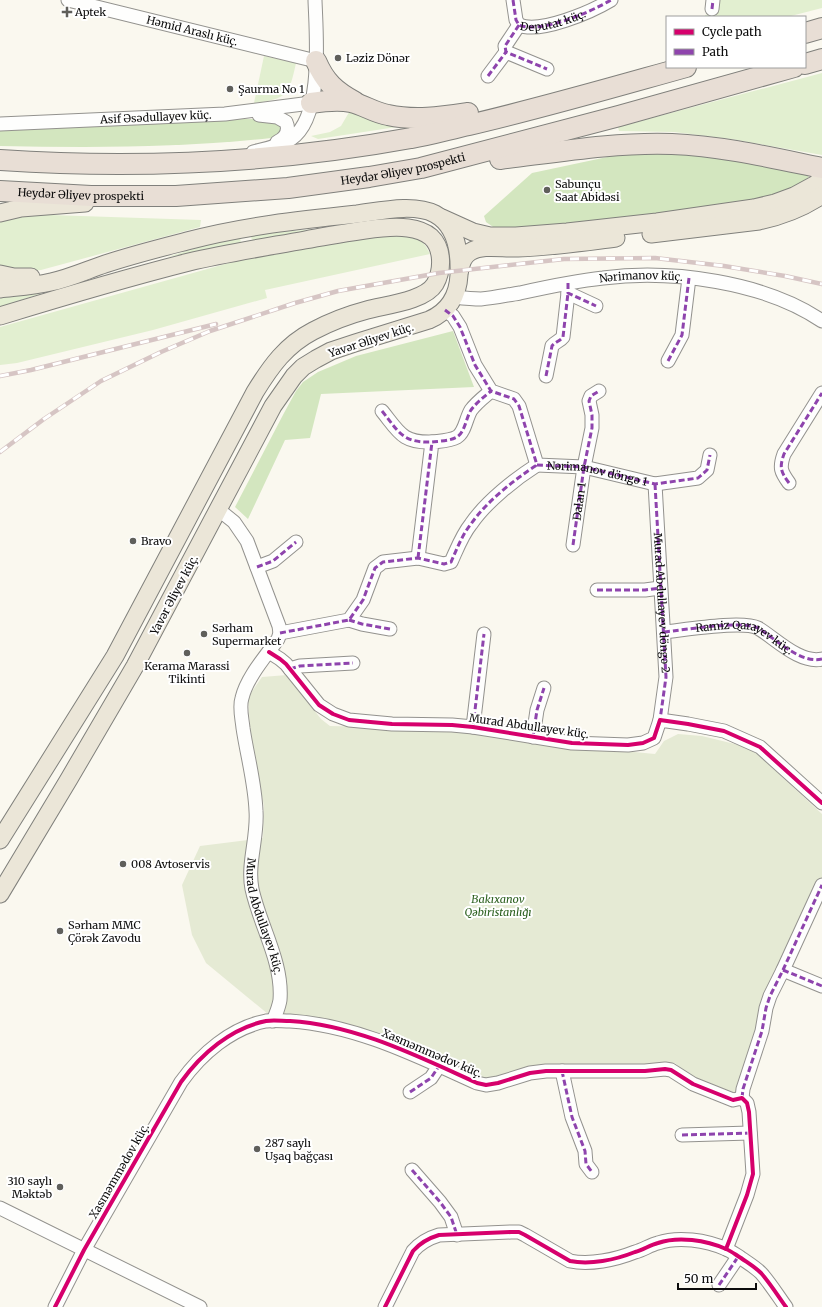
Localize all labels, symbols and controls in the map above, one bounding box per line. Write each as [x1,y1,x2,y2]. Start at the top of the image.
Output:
place label: Aptek [74,5,106,19]
street label: Deputat küç. [519,6,588,34]
marker: Aptek [62,7,72,17]
street label: Həmid Araslı küç. [145,13,240,49]
legend [666,16,806,68]
text: Cycle path [702,24,762,39]
text: Path [702,44,728,59]
place label: Ləziz Dönər [346,51,410,65]
marker: Ləziz Dönər [333,53,343,63]
place label: Şaurma No 1 [238,82,304,96]
marker: Şaurma No 1 [225,84,235,94]
street label: Asif Əsədullayev küç. [99,108,212,127]
street label: Heydər Əliyev prospekti [340,150,467,188]
place label: Sabunçu Saat Abidəsi [555,177,620,204]
street label: Heydər Əliyev prospekti [17,185,145,203]
marker: Sabunçu Saat Abidəsi [542,185,552,195]
street label: Nərimanov küç. [598,268,684,285]
street label: Yavər Əliyev küç. [326,320,416,361]
street label: Nərimanov döngə 1 [547,458,649,489]
street label: Dalan 1 [570,481,589,521]
street label: Murad Abdullayev döngə 2 [651,532,673,674]
place label: Bravo [141,534,172,548]
marker: Bravo [128,536,138,546]
street label: Yavər Əliyev küç. [147,552,201,638]
street label: Ramiz Qarayev küç. [695,618,796,658]
place label: Sərham Supermarket [212,621,282,648]
marker: Sərham Supermarket [199,629,209,639]
marker: Kerama Marassi Tikinti [182,648,192,658]
place label: Kerama Marassi Tikinti [144,659,230,686]
street label: Murad Abdullayev küç. [468,711,590,741]
place label: 008 Avtoservis [131,857,210,871]
street label: Murad Abdullayev küç. [244,857,285,976]
marker: 008 Avtoservis [118,859,128,869]
park label: Bakıxanov Qəbiristanlığı [464,892,532,919]
place label: Sərham MMC Çörək Zavodu [68,918,141,945]
marker: Sərham MMC Çörək Zavodu [55,926,65,936]
street label: Xasməmmədov küç. [380,1026,484,1081]
street label: Xasməmmədov küç. [86,1121,152,1221]
place label: 287 saylı Uşaq bağçası [265,1136,333,1163]
marker: 287 saylı Uşaq bağçası [252,1144,262,1154]
place label: 310 saylı Məktəb [8,1174,52,1201]
marker: 310 saylı Məktəb [55,1182,65,1192]
scale bar [678,1265,756,1291]
text: 50 m [684,1271,713,1286]

